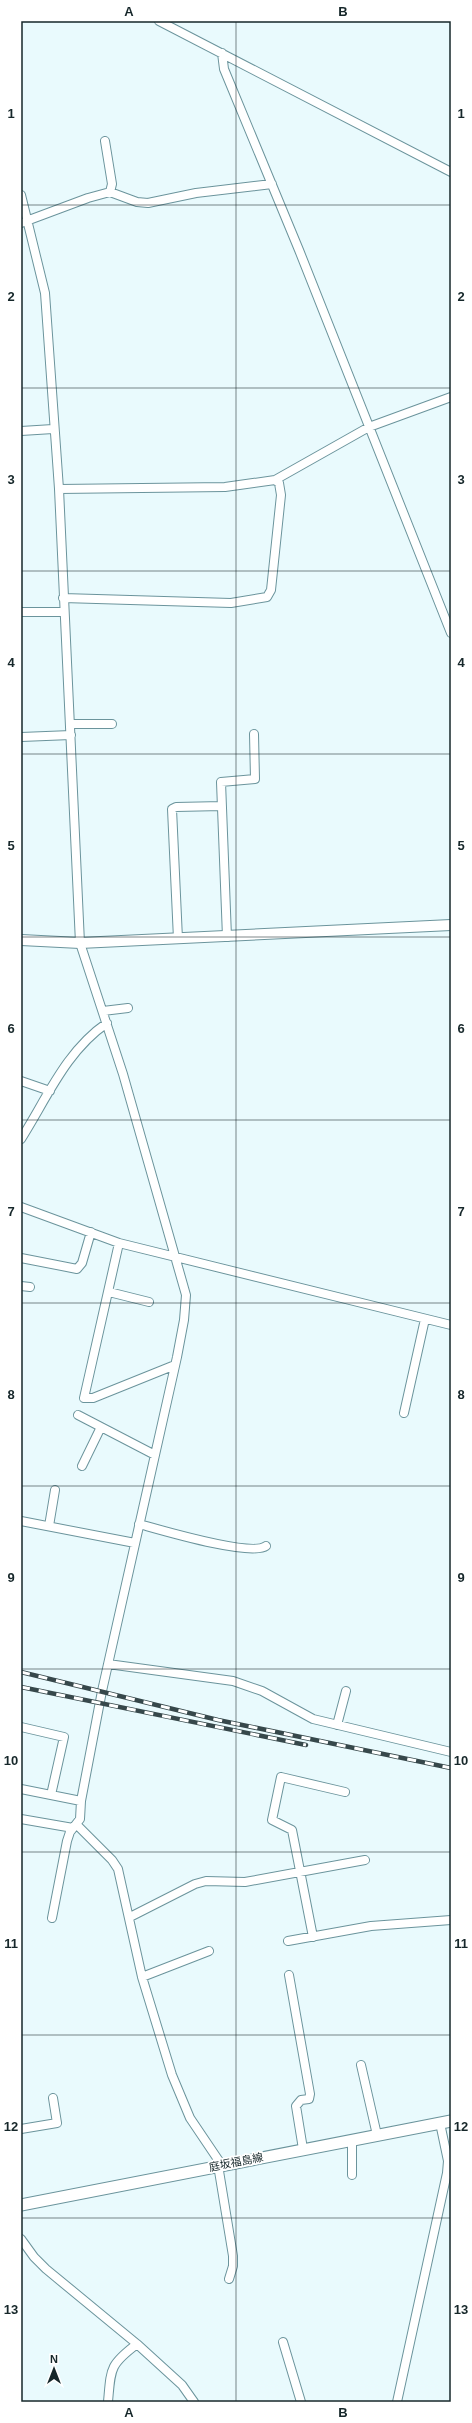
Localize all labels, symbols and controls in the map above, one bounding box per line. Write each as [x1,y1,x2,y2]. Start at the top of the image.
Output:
text: A [124,4,134,19]
text: B [338,4,348,19]
text: 1 [7,106,15,121]
text: 1 [457,106,465,121]
text: 2 [7,289,15,304]
text: 2 [457,289,465,304]
text: 3 [7,472,15,487]
text: 3 [457,472,465,487]
text: 4 [7,655,15,670]
text: 4 [457,655,465,670]
text: 5 [7,838,15,853]
text: 5 [457,838,465,853]
text: 6 [7,1021,15,1036]
text: 6 [457,1021,465,1036]
text: 7 [7,1204,15,1219]
text: 7 [457,1204,465,1219]
text: 8 [7,1387,15,1402]
text: 8 [457,1387,465,1402]
text: 9 [7,1570,15,1585]
text: 9 [457,1570,465,1585]
text: 10 [4,1753,18,1768]
text: 10 [454,1753,468,1768]
text: 11 [4,1936,18,1951]
text: 11 [454,1936,468,1951]
text: 12 [4,2119,18,2134]
text: 12 [454,2119,468,2134]
street label: 庭坂福島線 [208,2151,264,2173]
text: 13 [4,2302,18,2317]
text: 13 [454,2302,468,2317]
north arrow [34,2349,74,2389]
text: N [50,2353,58,2365]
text: A [124,2405,134,2420]
text: B [338,2405,348,2420]

